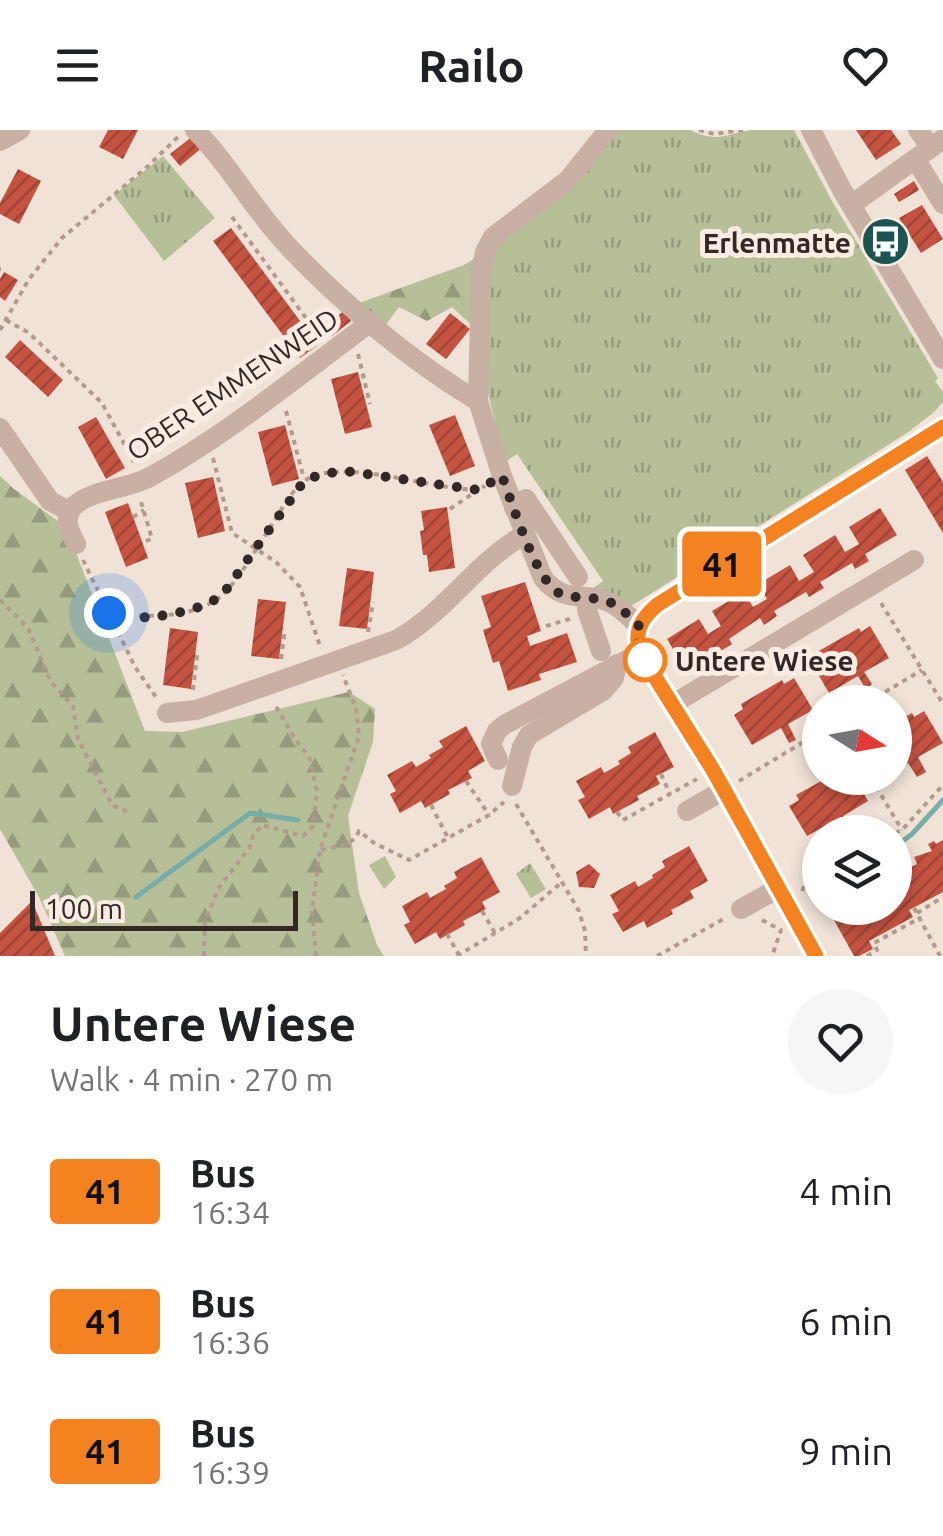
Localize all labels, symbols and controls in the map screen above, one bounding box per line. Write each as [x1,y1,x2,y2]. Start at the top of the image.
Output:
icon: menu [50,38,105,93]
icon: heart [838,38,893,93]
text: Railo [418,40,525,91]
bus stop icon: Erlenmatte [860,216,912,268]
place label: Erlenmatte [703,227,851,258]
street label: OBER EMMENWEID [121,302,343,466]
line badge: 41 [677,532,767,596]
text: 41 [702,544,742,584]
your location [84,588,134,638]
marker: Untere Wiese [624,639,666,681]
place label: Untere Wiese [675,645,854,676]
north arrow [802,685,912,795]
map controls [802,685,912,925]
button: layers [802,815,912,925]
scale bar [30,886,298,930]
text: 100 m [45,893,123,924]
button: heart [788,989,893,1094]
text: Untere Wiese [50,996,356,1050]
text: Walk · 4 min · 270 m [50,1061,333,1097]
text: Bus [190,1152,255,1194]
text: 4 min [799,1170,893,1212]
text: 41 [85,1171,125,1211]
text: 16:34 [190,1194,270,1230]
text: Bus [190,1282,255,1324]
text: 6 min [799,1300,893,1342]
text: 41 [85,1301,125,1341]
text: 16:36 [190,1324,270,1360]
text: Bus [190,1412,255,1454]
text: 9 min [799,1430,893,1472]
text: 41 [85,1431,125,1471]
text: 16:39 [190,1454,270,1490]

